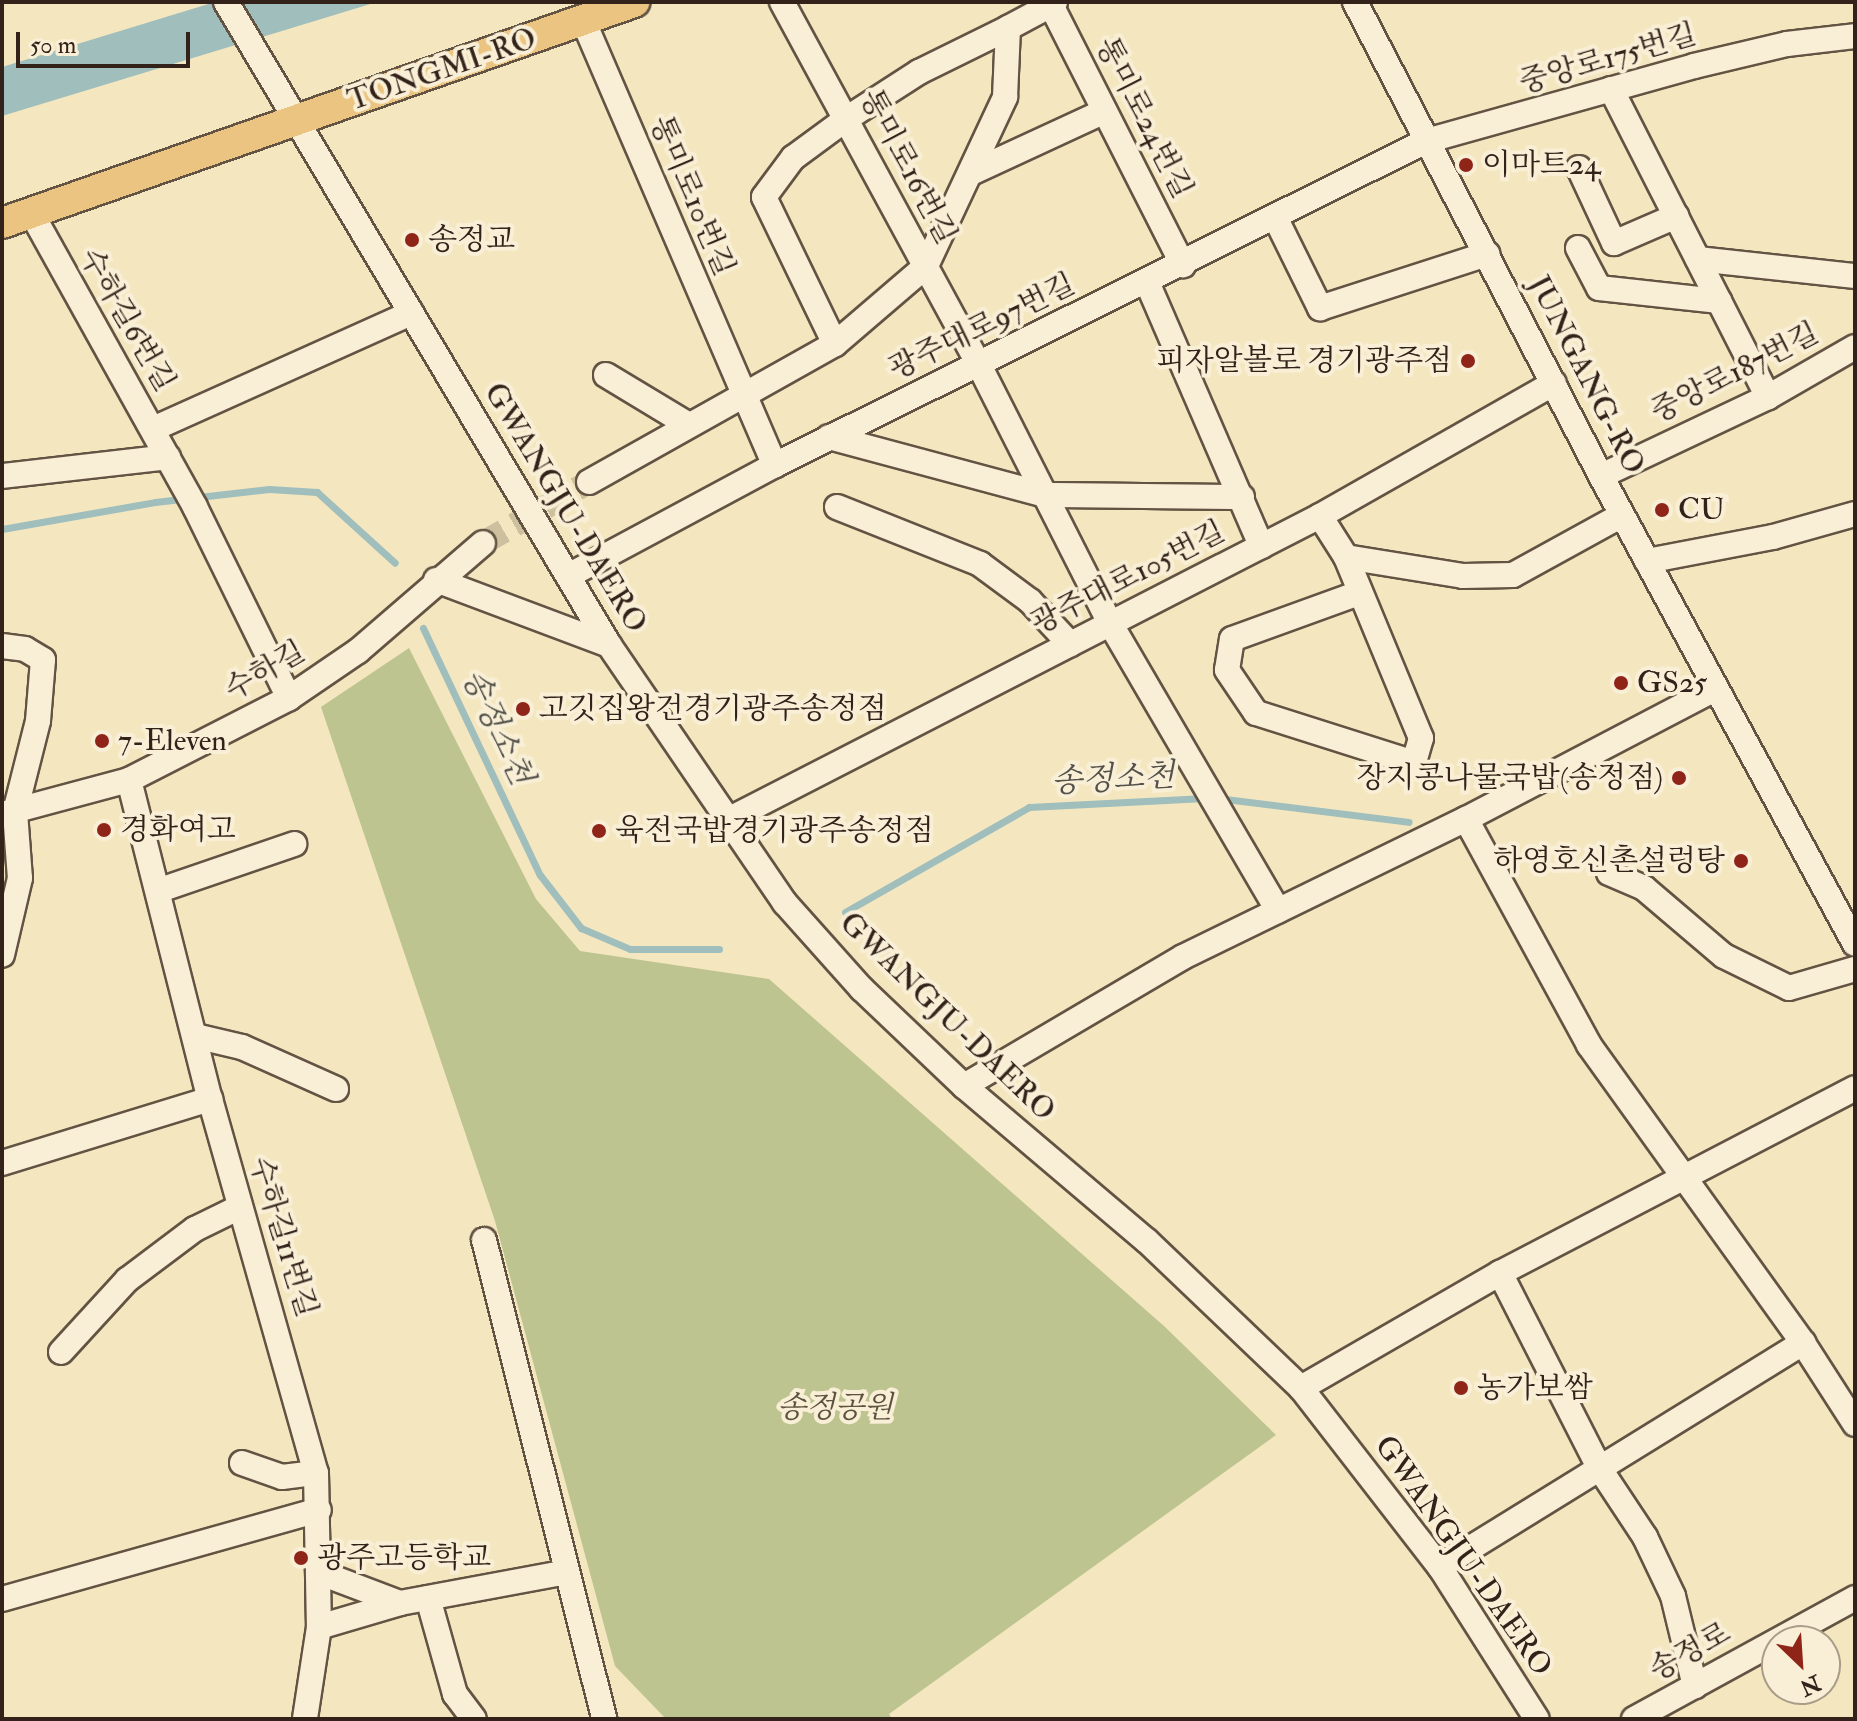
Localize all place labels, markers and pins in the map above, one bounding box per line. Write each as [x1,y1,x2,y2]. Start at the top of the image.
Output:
place label: 이마트24 [1482,147,1600,183]
marker: 이마트24 [1457,156,1475,174]
place label: 송정교 [428,222,515,258]
marker: 송정교 [403,231,421,249]
place label: 피자알볼로 경기광주점 [1156,343,1452,379]
marker: 피자알볼로 경기광주점 [1459,352,1477,370]
place label: CU [1678,492,1725,528]
marker: CU [1653,501,1671,519]
place label: GS25 [1637,665,1707,701]
marker: GS25 [1612,674,1630,692]
place label: 고깃집왕건경기광주송정점 [539,691,887,727]
marker: 고깃집왕건경기광주송정점 [514,700,532,718]
place label: 7-Eleven [118,723,227,759]
marker: 7-Eleven [93,732,111,750]
place label: 장지콩나물국밥(송정점) [1357,760,1663,796]
marker: 장지콩나물국밥(송정점) [1670,769,1688,787]
place label: 경화여고 [120,812,236,848]
place label: 육전국밥경기광주송정점 [615,813,934,849]
marker: 경화여고 [95,821,113,839]
marker: 육전국밥경기광주송정점 [590,822,608,840]
place label: 하영호신촌설렁탕 [1493,843,1725,879]
marker: 하영호신촌설렁탕 [1732,852,1750,870]
place label: 농가보쌈 [1477,1370,1593,1406]
marker: 농가보쌈 [1452,1379,1470,1397]
place label: 광주고등학교 [317,1540,491,1576]
marker: 광주고등학교 [292,1549,310,1567]

